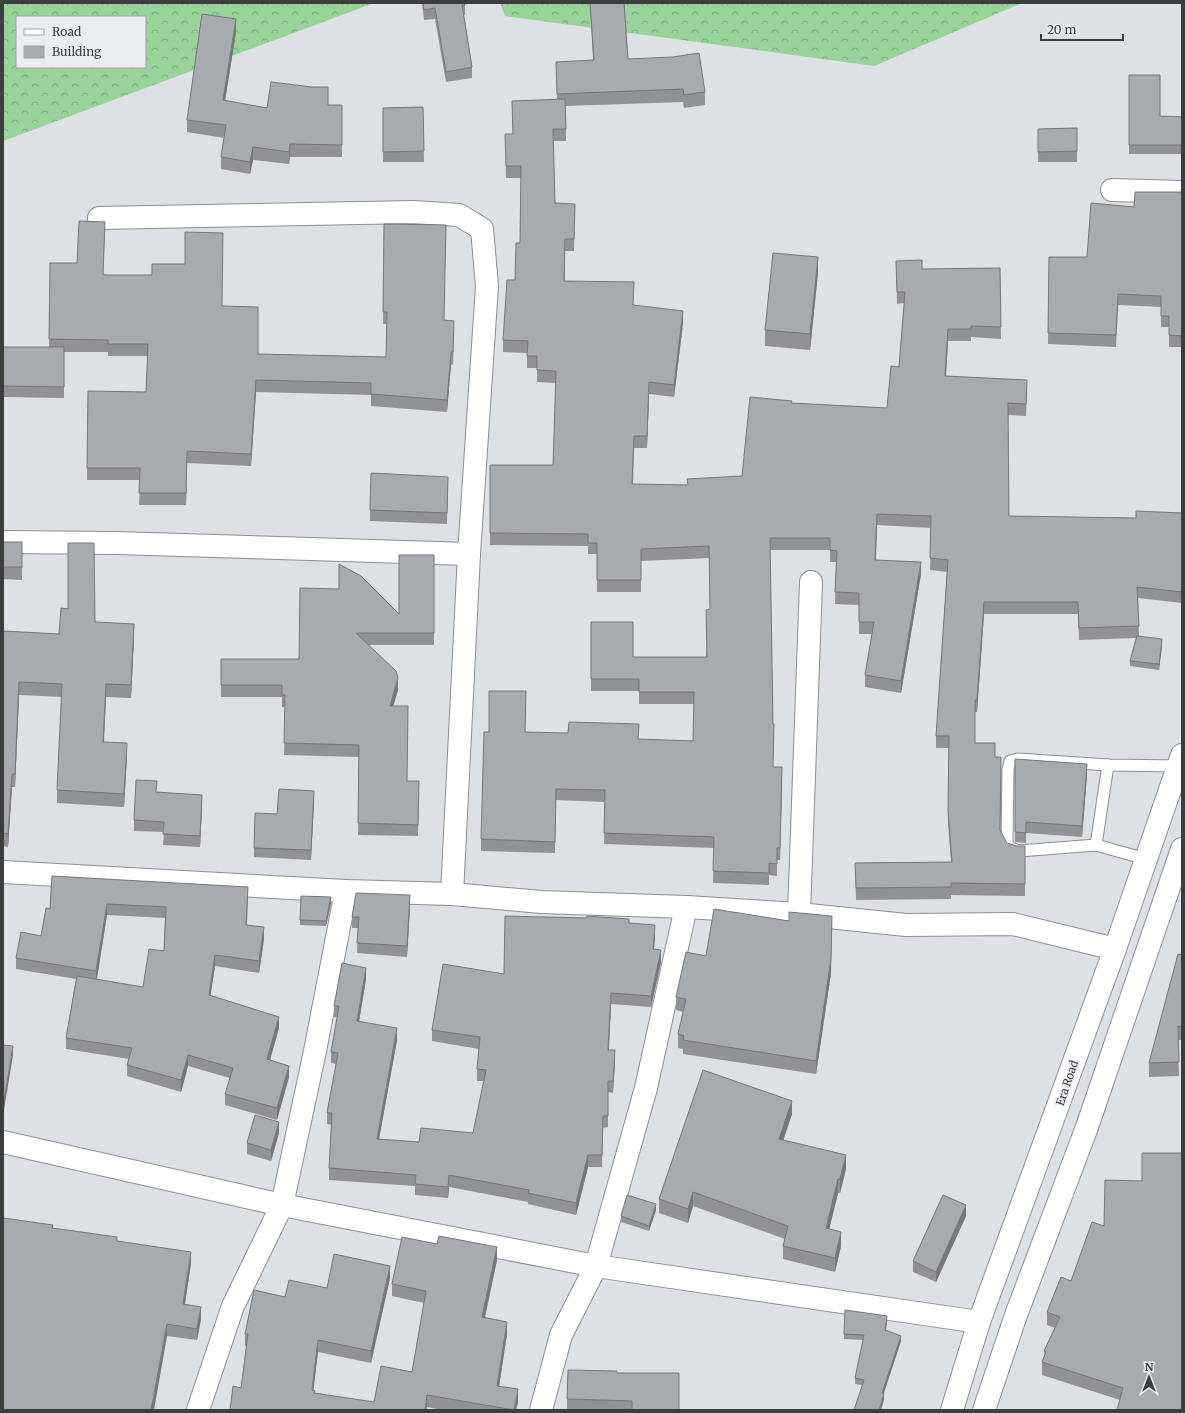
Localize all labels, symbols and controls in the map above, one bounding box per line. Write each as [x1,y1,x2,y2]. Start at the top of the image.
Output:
legend [16,16,146,68]
scale bar [1041,16,1123,42]
text: 20 m [1047,22,1076,37]
text: Road [52,24,81,39]
text: Building [52,44,102,59]
street label: Era Road [1053,1058,1081,1108]
north arrow [1129,1357,1169,1397]
text: N [1145,1360,1154,1374]

